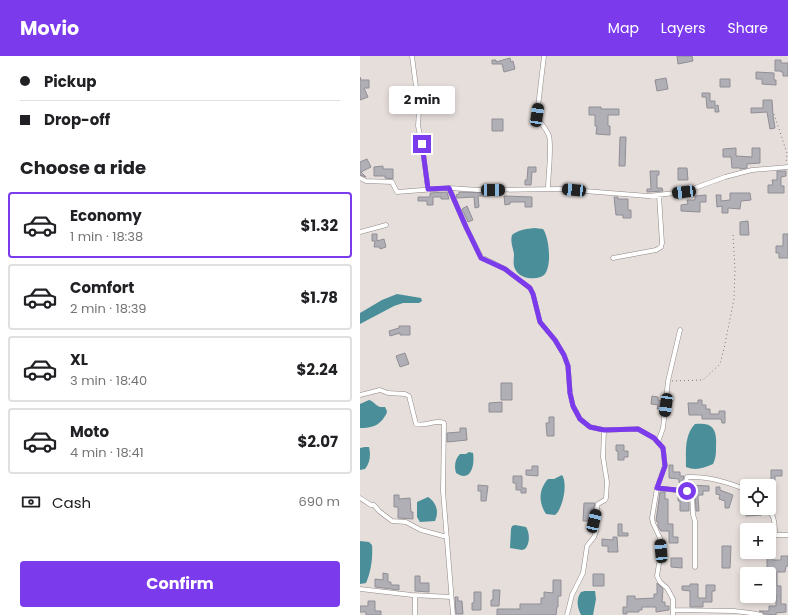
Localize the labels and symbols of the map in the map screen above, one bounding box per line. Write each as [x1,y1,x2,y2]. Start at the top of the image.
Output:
callout: 2 min [389,86,455,114]
car [529,102,545,128]
route end [413,135,431,153]
car [562,183,586,197]
car [481,184,505,196]
car [671,185,697,199]
car [658,392,674,418]
route start [678,482,696,500]
car [585,508,603,534]
car [654,539,668,563]

